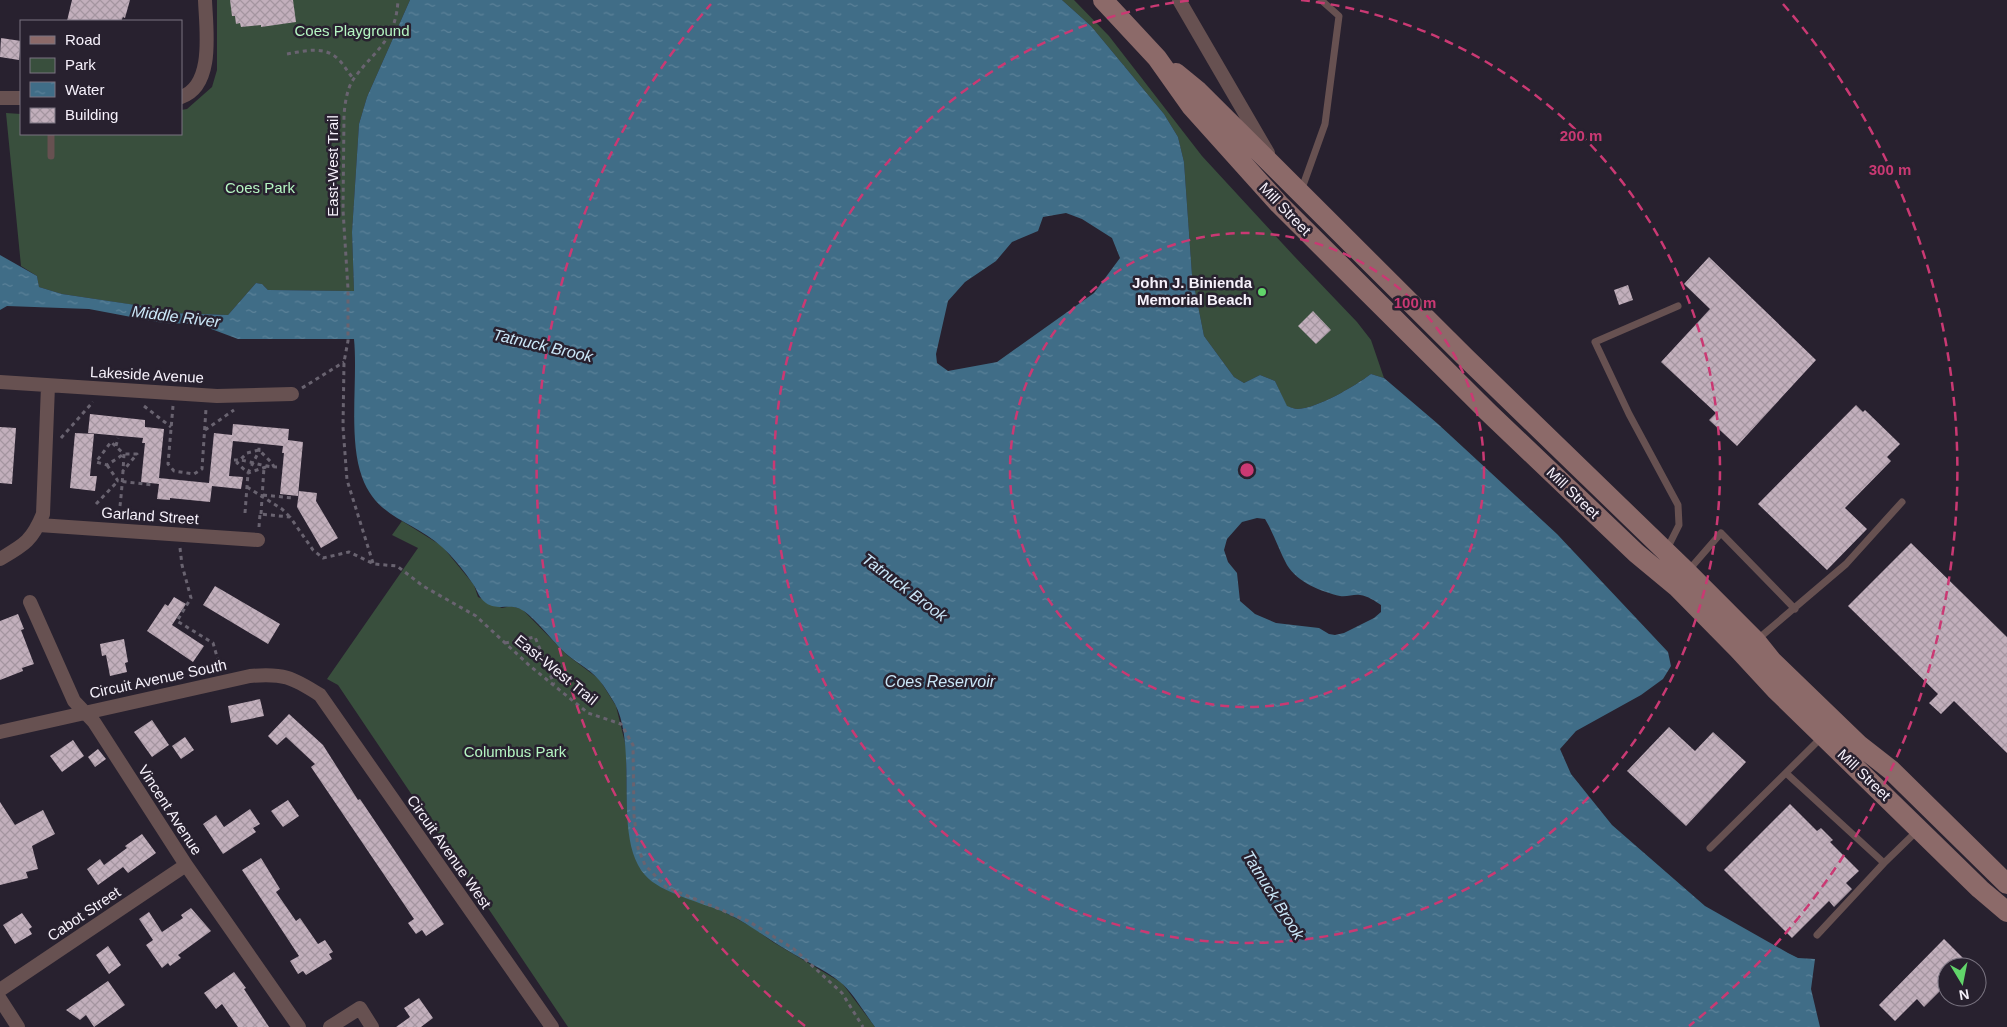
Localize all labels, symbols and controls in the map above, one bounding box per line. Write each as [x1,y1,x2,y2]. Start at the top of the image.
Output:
legend [20,20,182,135]
park label: Coes Playground [294,22,410,39]
text: Road [65,31,101,48]
text: Park [65,56,96,73]
text: Water [65,81,104,98]
text: Building [65,106,118,123]
street label: East-West Trail [324,115,341,217]
text: 200 m [1560,127,1602,144]
text: 300 m [1869,161,1911,178]
park label: Coes Park [225,179,296,196]
street label: Mill Street [1256,179,1315,239]
place label: John J. Binienda Memorial Beach [1132,274,1253,308]
marker: John J. Binienda Memorial Beach [1256,286,1268,298]
text: 100 m [1394,294,1436,311]
water label: Middle River [131,303,222,330]
water label: Tatnuck Brook [491,326,595,365]
street label: Lakeside Avenue [90,363,204,386]
centre of rings [1238,461,1256,479]
street label: Mill Street [1543,463,1604,522]
street label: Garland Street [101,504,200,527]
water label: Tatnuck Brook [859,550,951,625]
street label: East-West Trail [512,631,601,708]
street label: Circuit Avenue South [88,656,228,701]
water label: Coes Reservoir [885,673,996,690]
park label: Columbus Park [464,743,567,760]
street label: Mill Street [1834,745,1895,804]
street label: Vincent Avenue [135,762,206,858]
street label: Circuit Avenue West [404,792,495,912]
water label: Tatnuck Brook [1239,848,1308,944]
street label: Cabot Street [44,883,124,944]
north arrow [1937,957,1987,1007]
text: N [1958,986,1971,1004]

